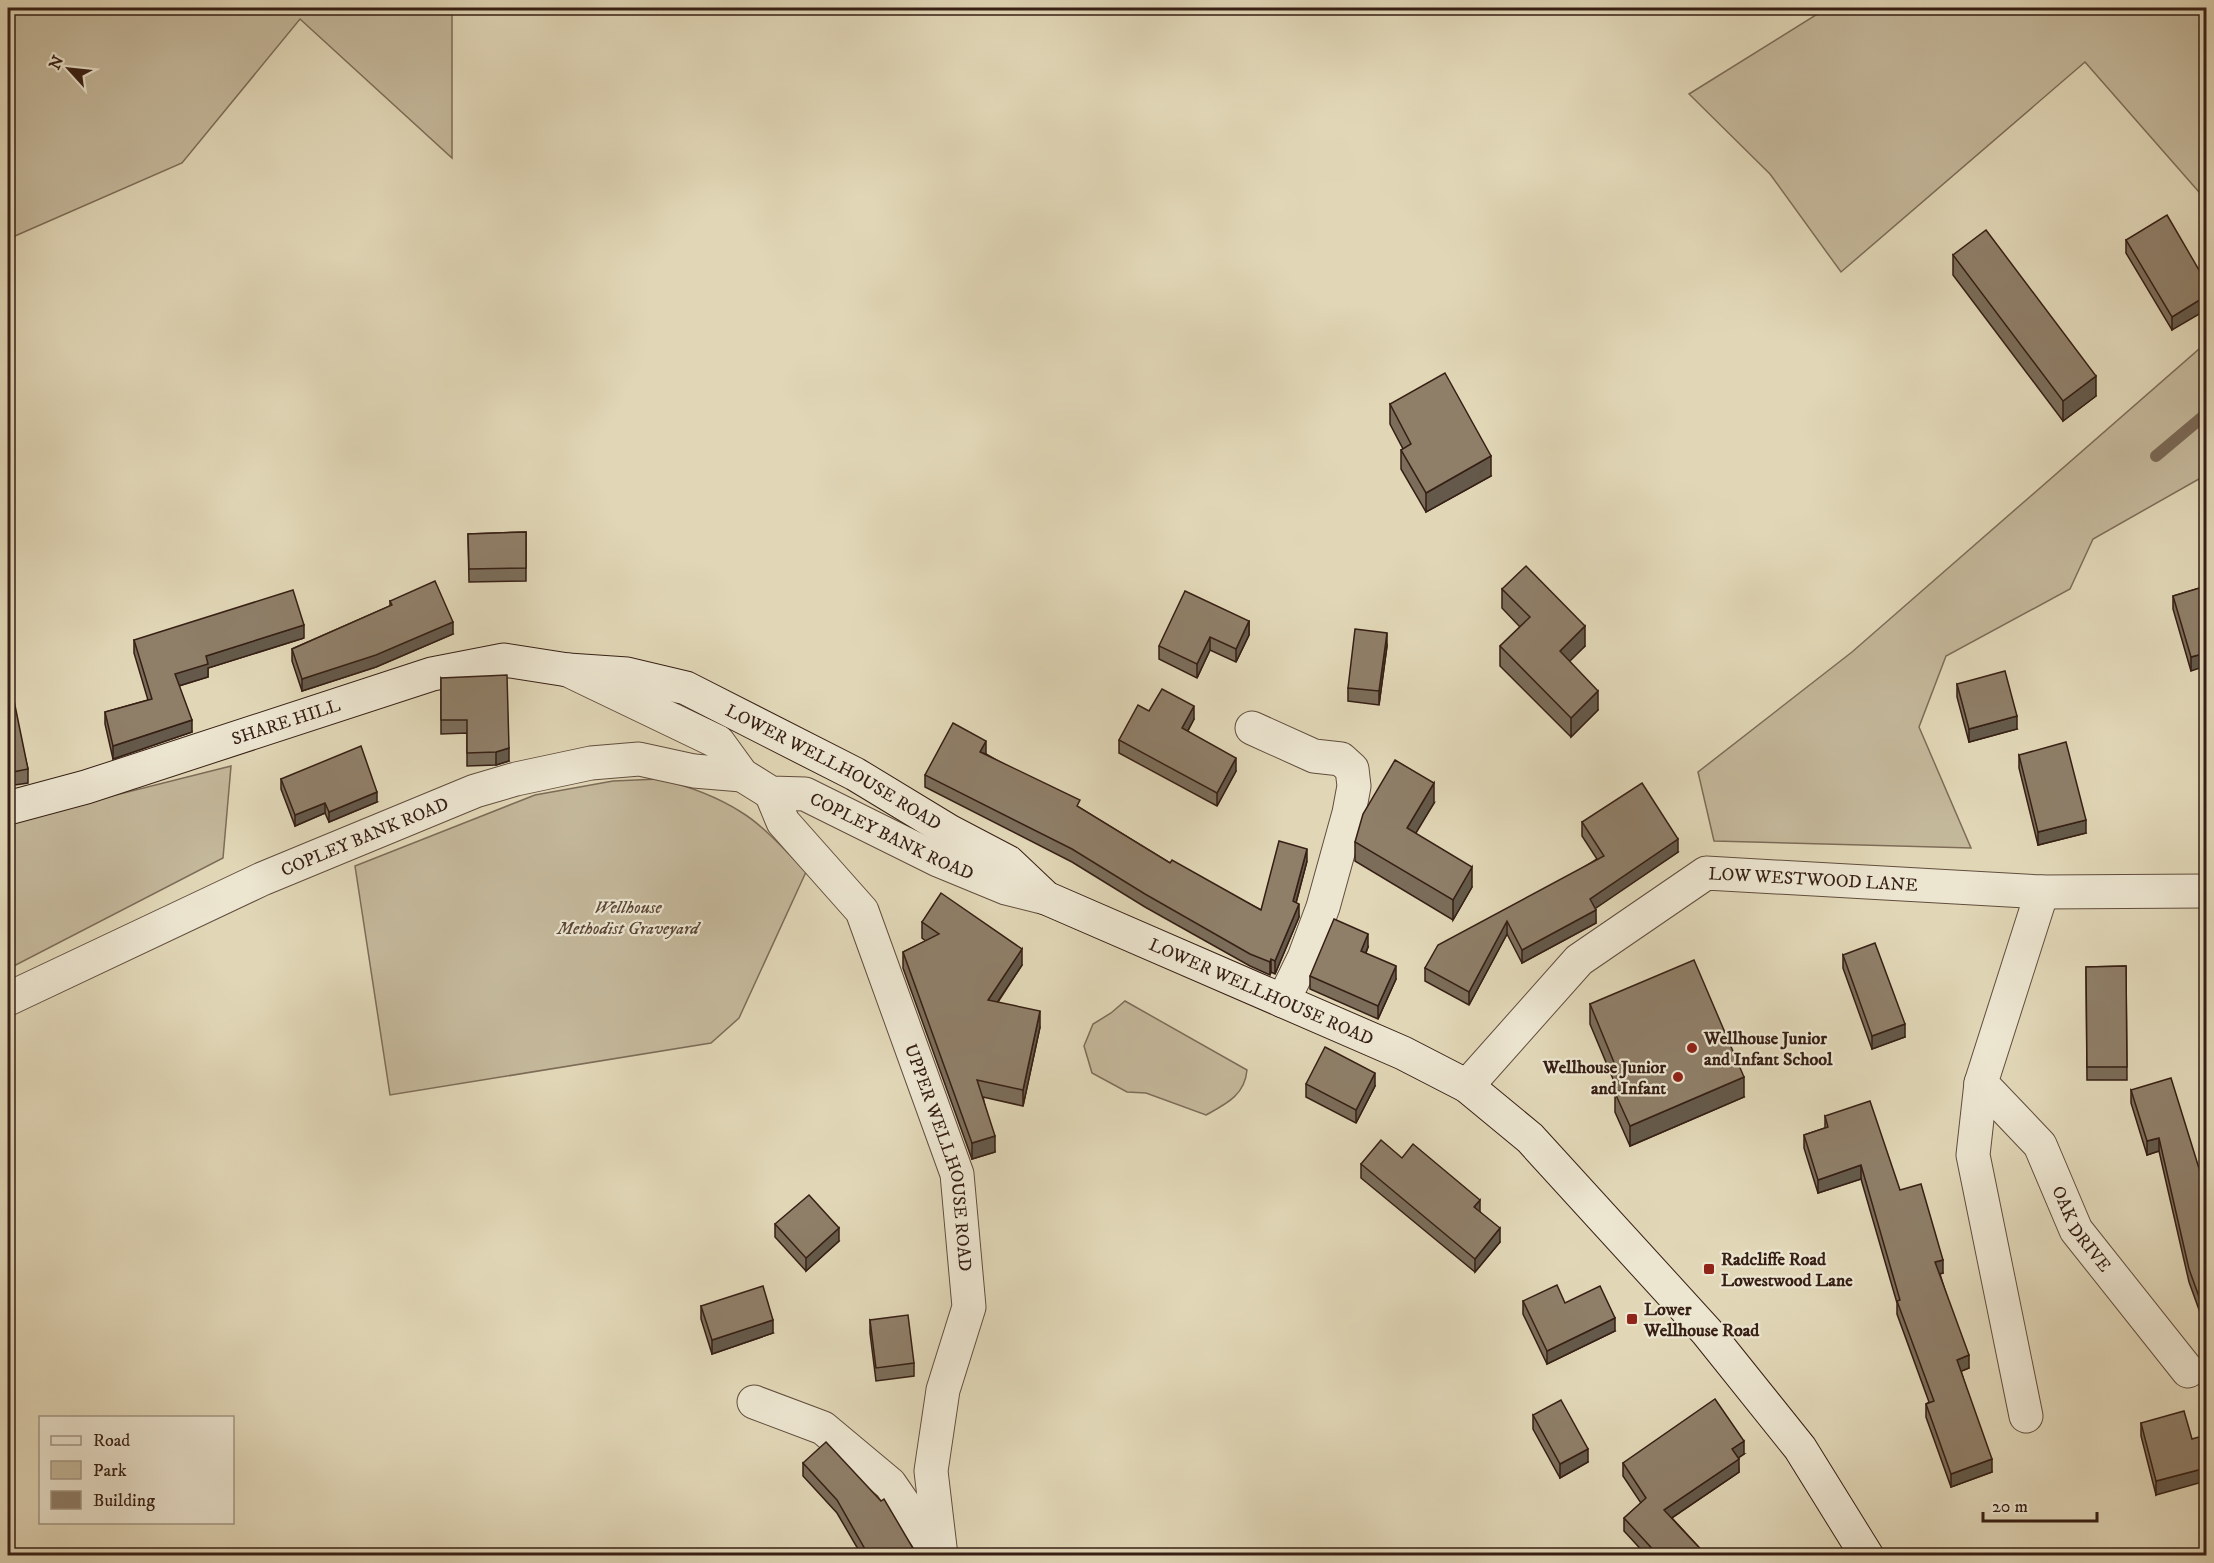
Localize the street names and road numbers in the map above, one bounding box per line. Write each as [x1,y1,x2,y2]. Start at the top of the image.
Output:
street label: SHARE HILL [229,695,343,751]
street label: LOWER WELLHOUSE ROAD [722,700,945,836]
street label: COPLEY BANK ROAD [806,788,977,886]
street label: COPLEY BANK ROAD [278,793,452,882]
street label: LOW WESTWOOD LANE [1708,863,1919,897]
street label: LOWER WELLHOUSE ROAD [1145,934,1377,1051]
street label: UPPER WELLHOUSE ROAD [899,1041,976,1272]
street label: OAK DRIVE [2047,1183,2115,1277]

